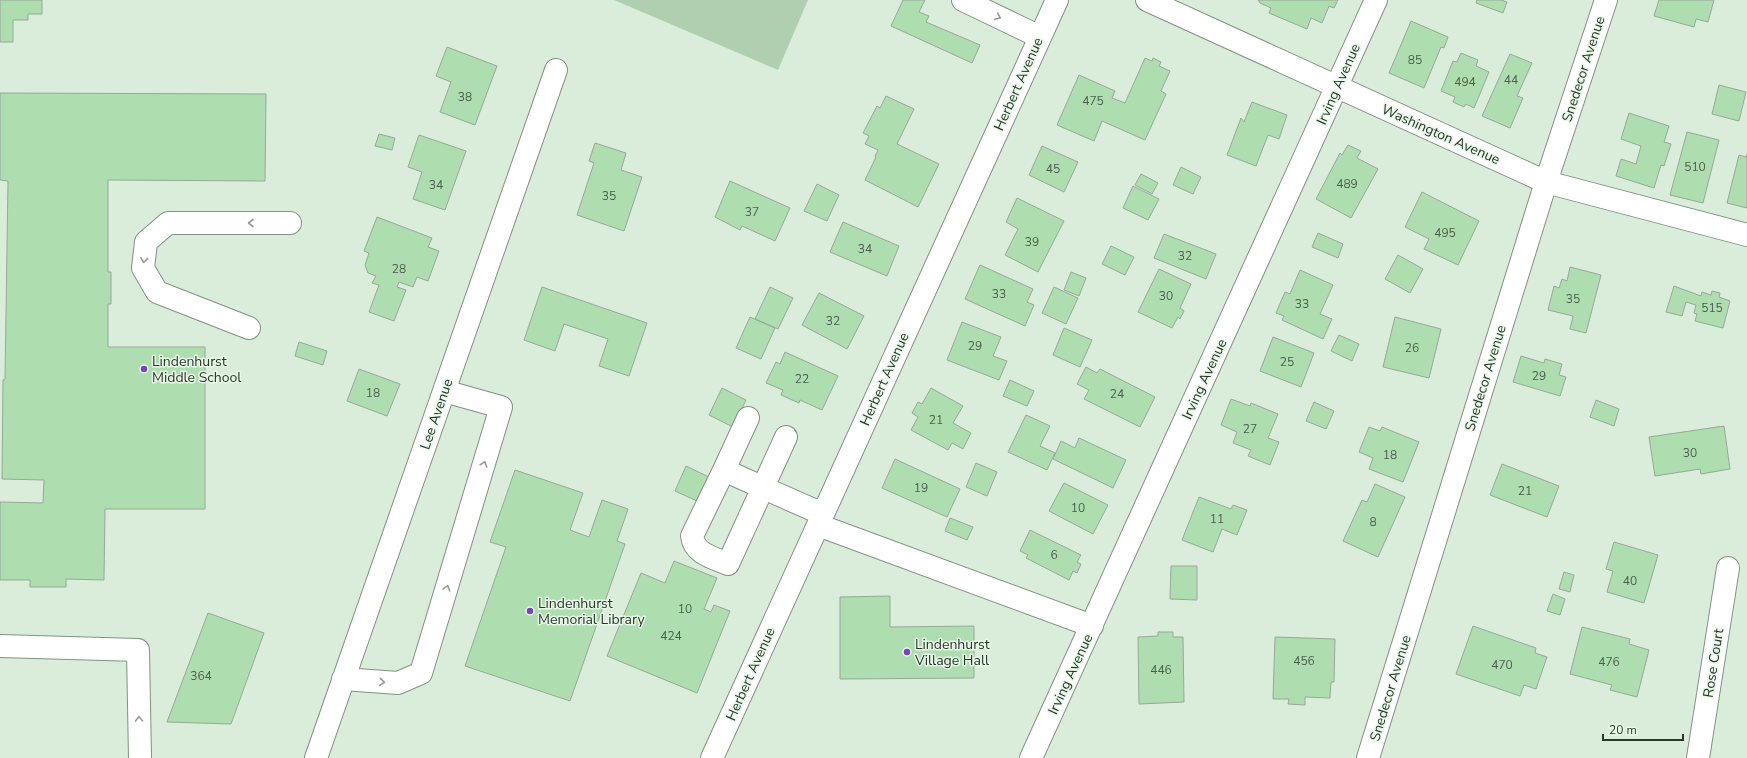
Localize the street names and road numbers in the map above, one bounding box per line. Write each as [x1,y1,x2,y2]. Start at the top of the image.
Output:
street label: Snedecor Avenue [1557,14,1610,124]
street label: Herbert Avenue [989,35,1048,134]
street label: Irving Avenue [1312,41,1365,128]
street label: Washington Avenue [1378,100,1503,169]
street label: Snedecor Avenue [1460,323,1511,434]
street label: Herbert Avenue [855,330,914,429]
street label: Irving Avenue [1177,336,1231,423]
street label: Lee Avenue [415,376,457,452]
street label: Herbert Avenue [721,625,780,724]
street label: Rose Court [1699,627,1728,699]
street label: Irving Avenue [1043,631,1097,718]
street label: Snedecor Avenue [1365,633,1416,744]

